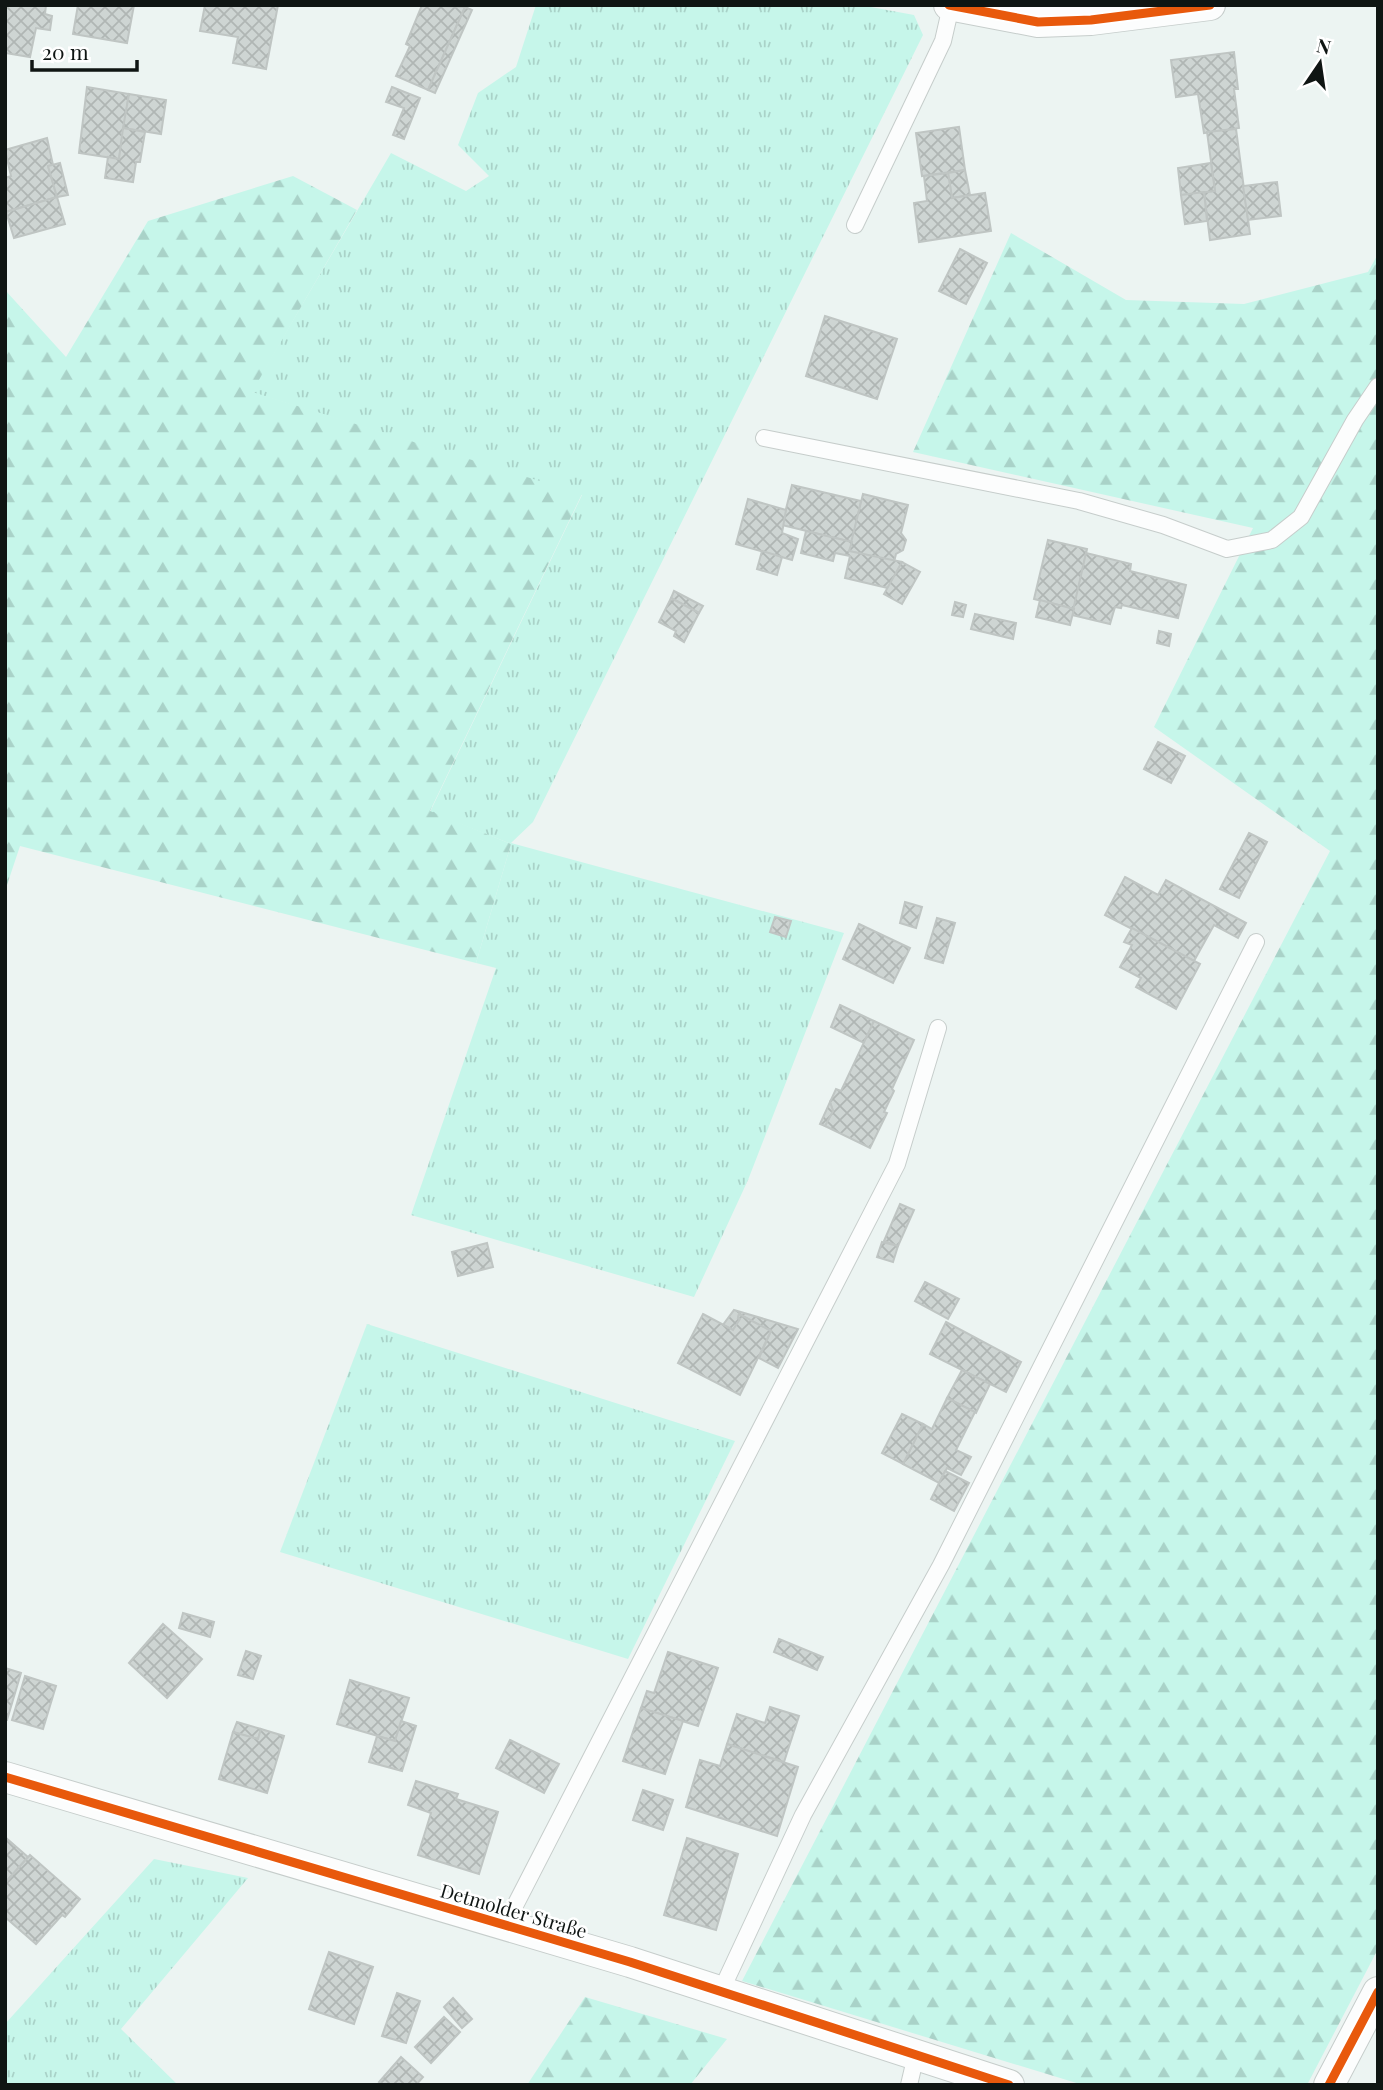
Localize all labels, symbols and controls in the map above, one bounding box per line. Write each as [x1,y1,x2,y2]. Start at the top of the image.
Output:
scale bar [32,28,136,72]
north arrow [1285,28,1355,98]
text: N [1314,31,1334,60]
text: 20 m [42,37,89,65]
street label: Detmolder Straße [438,1877,590,1943]

